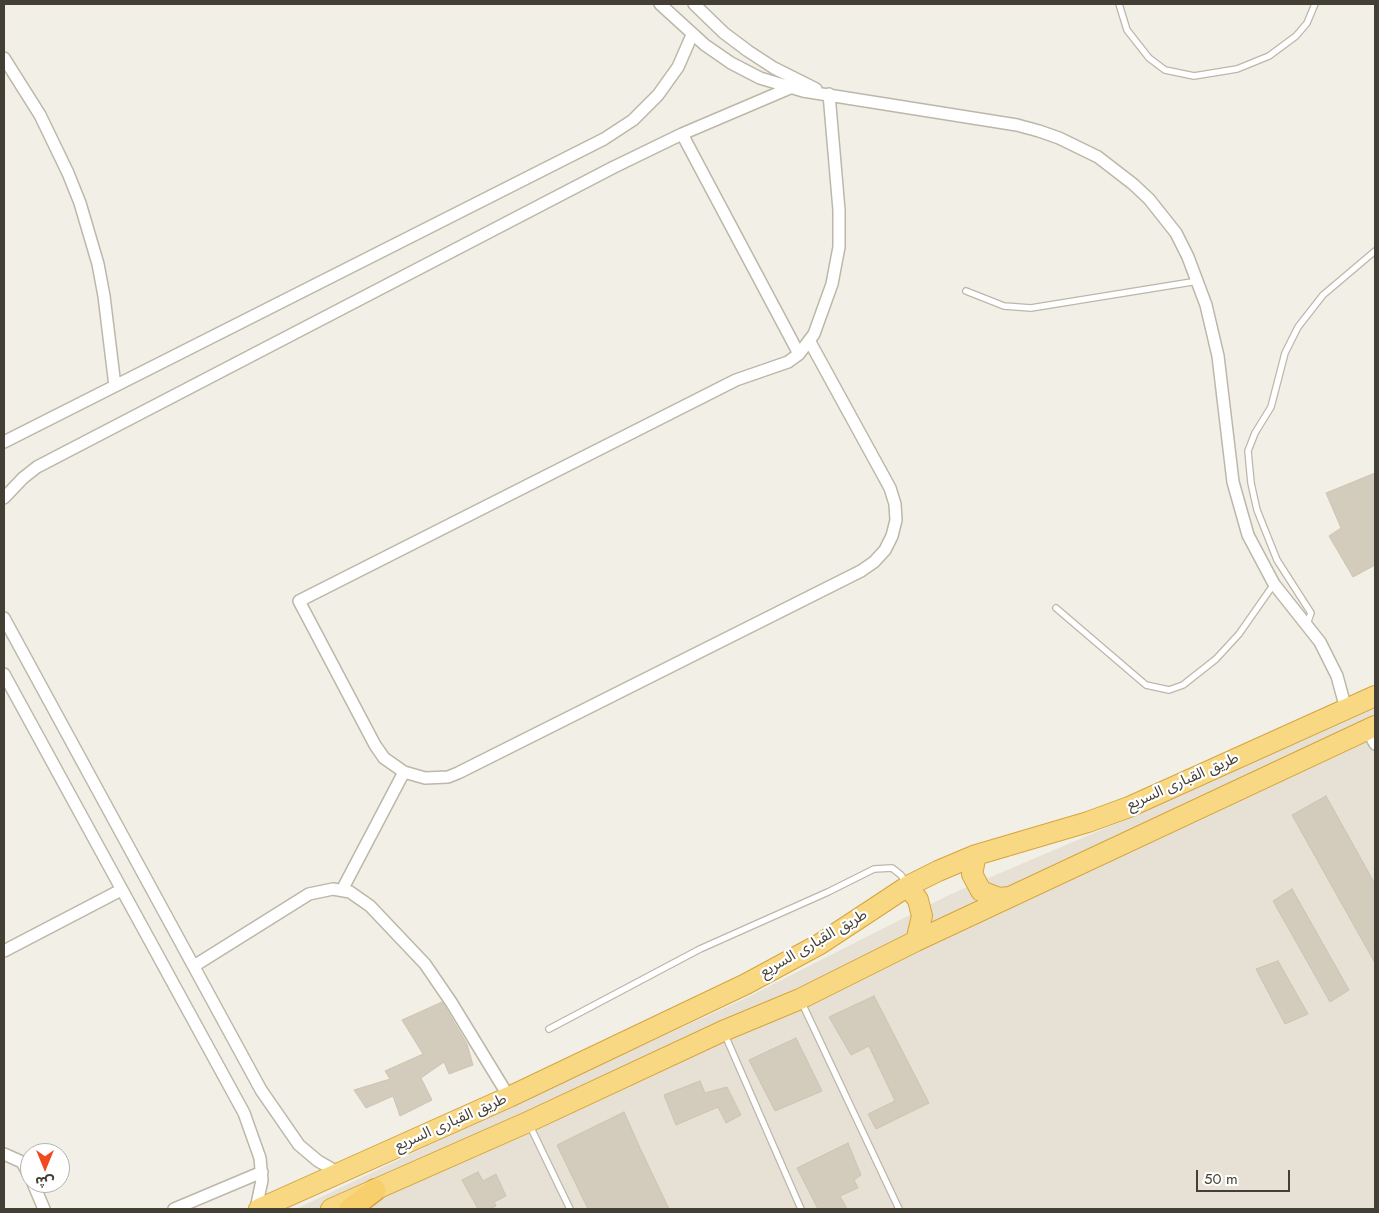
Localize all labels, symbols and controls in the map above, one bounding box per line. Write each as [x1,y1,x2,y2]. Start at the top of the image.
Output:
street label: طريق القبارى السريع [1124,749,1242,815]
street label: طريق القبارى السريع [757,906,871,982]
street label: طريق القبارى السريع [392,1090,510,1156]
north arrow [20,1143,70,1193]
scale bar [1199,1160,1293,1192]
text: 50 m [1204,1168,1238,1190]
text: ش [35,1172,55,1192]

